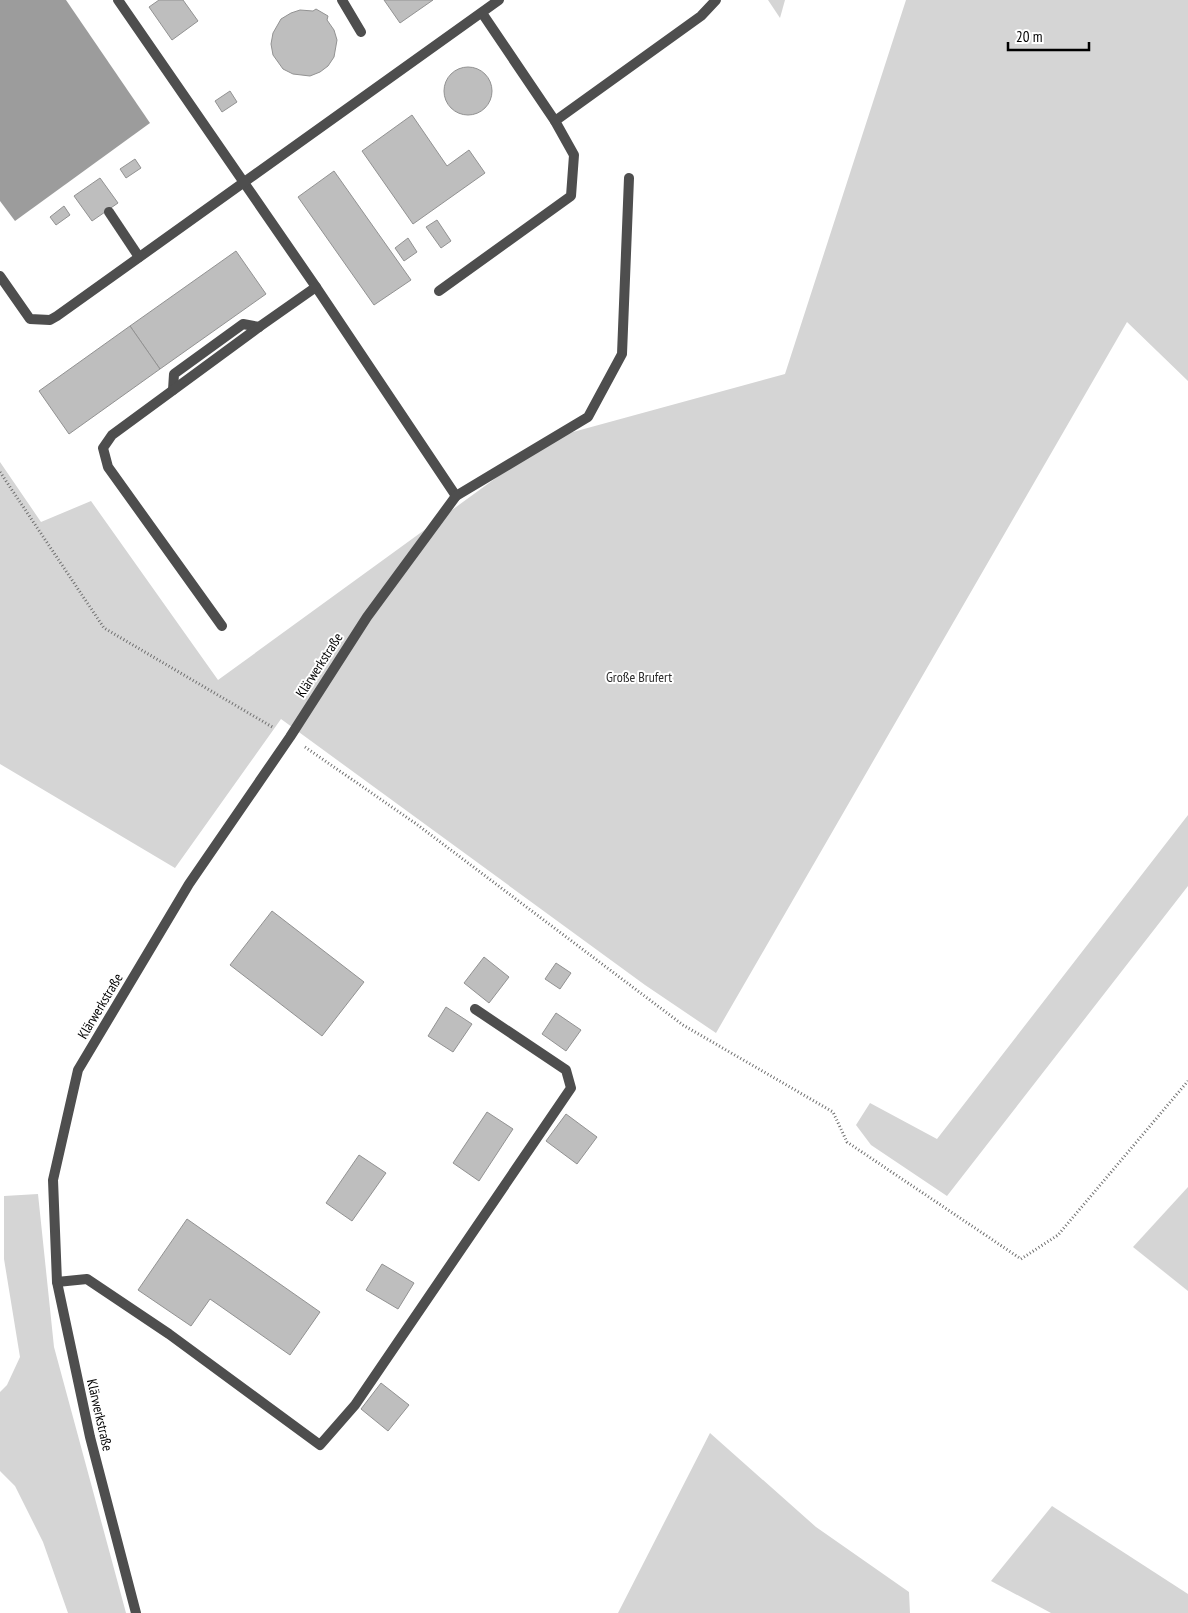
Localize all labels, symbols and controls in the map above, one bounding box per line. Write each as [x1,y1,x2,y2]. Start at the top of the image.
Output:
scale bar [1008,20,1089,52]
text: 20 m [1016,27,1042,46]
street label: Klärwerkstraße [291,629,347,701]
park label: Große Brufert [606,668,672,686]
street label: Klärwerkstraße [73,970,127,1042]
street label: Klärwerkstraße [83,1377,117,1453]

